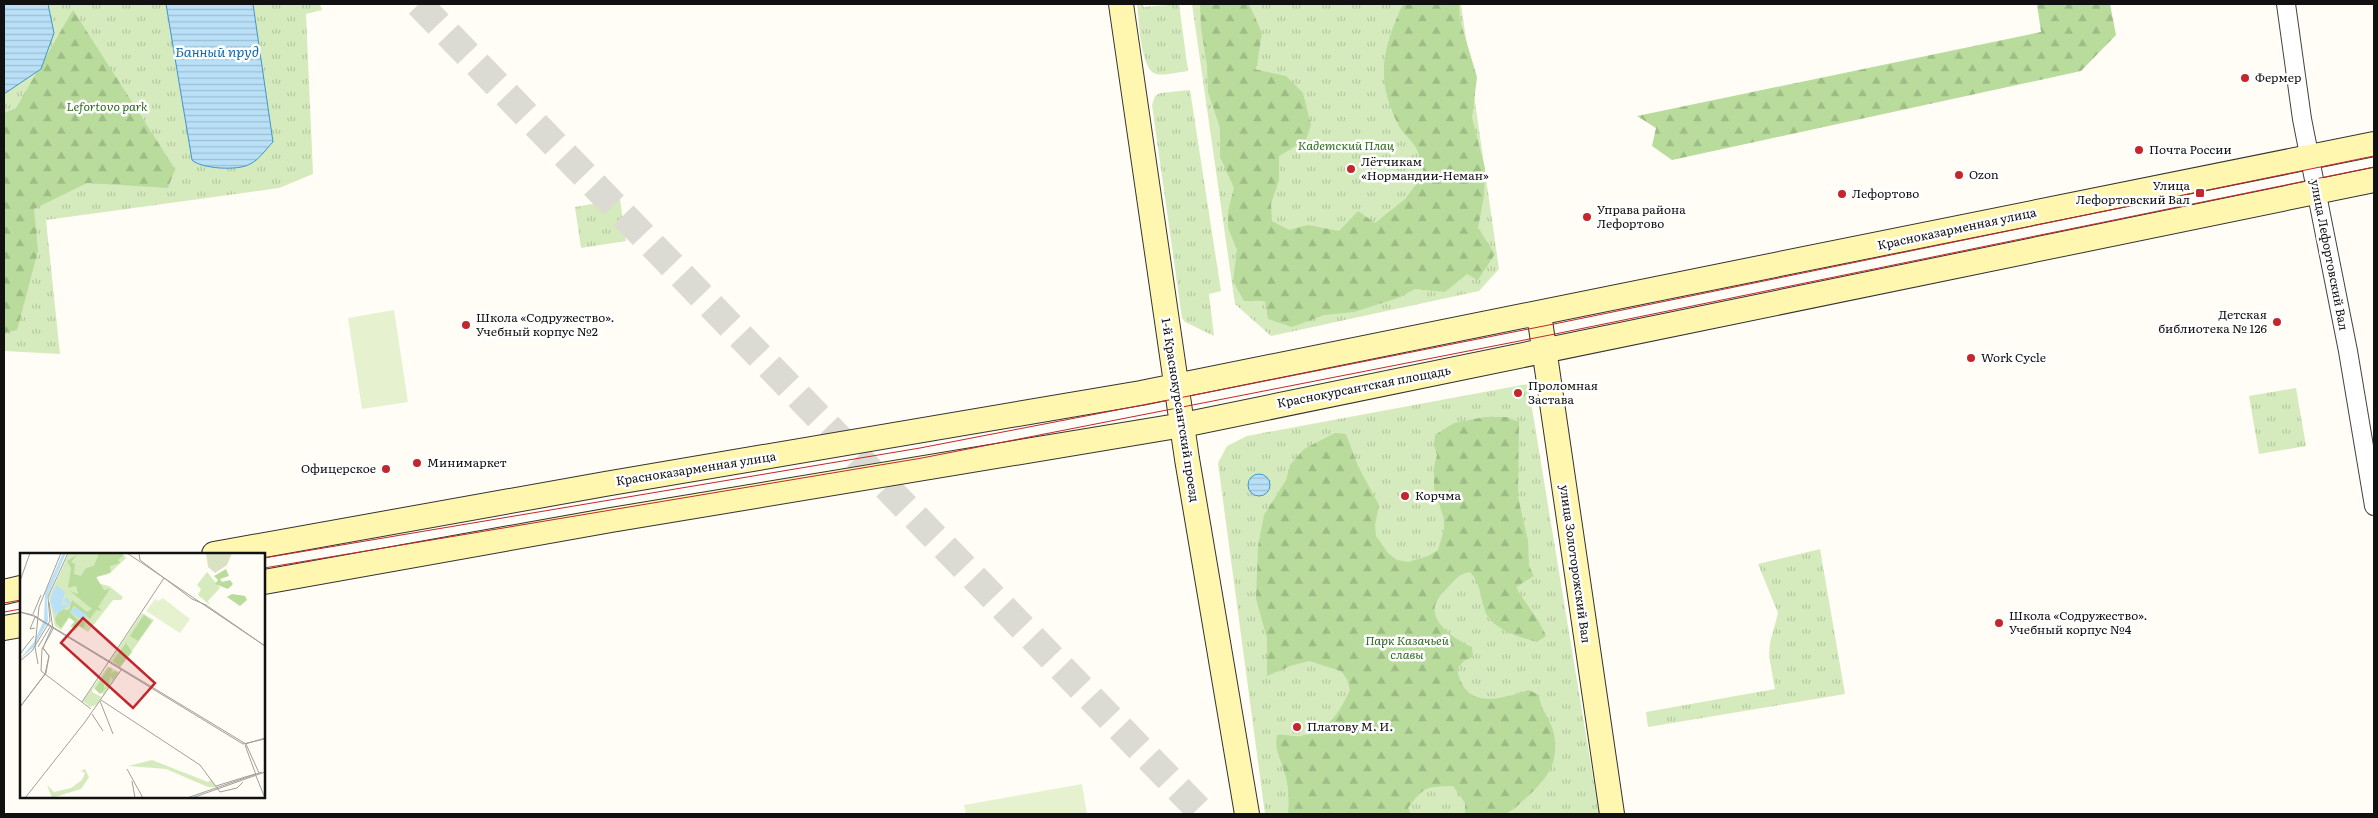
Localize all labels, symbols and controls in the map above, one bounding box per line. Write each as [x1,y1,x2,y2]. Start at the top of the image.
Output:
water label: Банный пруд [175,41,259,61]
place label: Фермер [2255,68,2301,86]
marker: Фермер [2239,72,2251,84]
park label: Lefortovo park [66,97,148,115]
park label: Кадетский Плац [1298,136,1395,154]
place label: Почта России [2149,140,2232,158]
marker: Почта России [2133,144,2145,156]
place label: Лётчикам «Нормандии-Неман» [1361,152,1489,184]
marker: Лётчикам «Нормандии-Неман» [1345,163,1357,175]
place label: Ozon [1969,165,1999,183]
marker: Ozon [1953,169,1965,181]
place label: Улица Лефортовский Вал [2076,176,2191,208]
street label: улица Лефортовский Вал [2307,178,2353,332]
place label: Лефортово [1852,184,1919,202]
marker: Улица Лефортовский Вал [2194,187,2206,199]
marker: Лефортово [1836,188,1848,200]
place label: Управа района Лефортово [1597,200,1686,232]
street label: Красноказарменная улица [1876,202,2038,254]
marker: Управа района Лефортово [1581,211,1593,223]
place label: Детская библиотека № 126 [2158,305,2268,337]
place label: Школа «Содружество». Учебный корпус №2 [476,308,615,340]
marker: Детская библиотека № 126 [2271,316,2283,328]
street label: 1-й Краснокурсантский проезд [1158,317,1204,503]
marker: Школа «Содружество». Учебный корпус №2 [460,319,472,331]
place label: Work Cycle [1981,348,2046,366]
marker: Work Cycle [1965,352,1977,364]
street label: Краснокурсантская площадь [1275,360,1453,412]
place label: Проломная Застава [1528,376,1598,408]
marker: Проломная Застава [1512,387,1524,399]
street label: Красноказарменная улица [614,446,778,490]
place label: Минимаркет [427,453,507,471]
marker: Минимаркет [411,457,423,469]
place label: Офицерское [301,459,376,477]
marker: Офицерское [380,463,392,475]
street label: улица Золоторожский Вал [1556,483,1596,644]
place label: Корчма [1415,486,1462,504]
marker: Корчма [1399,490,1411,502]
inset map [20,553,265,798]
place label: Школа «Содружество». Учебный корпус №4 [2009,606,2148,638]
marker: Школа «Содружество». Учебный корпус №4 [1993,617,2005,629]
park label: Парк Казачьей славы [1365,631,1450,663]
place label: Платову М. И. [1307,717,1393,735]
marker: Платову М. И. [1291,721,1303,733]

